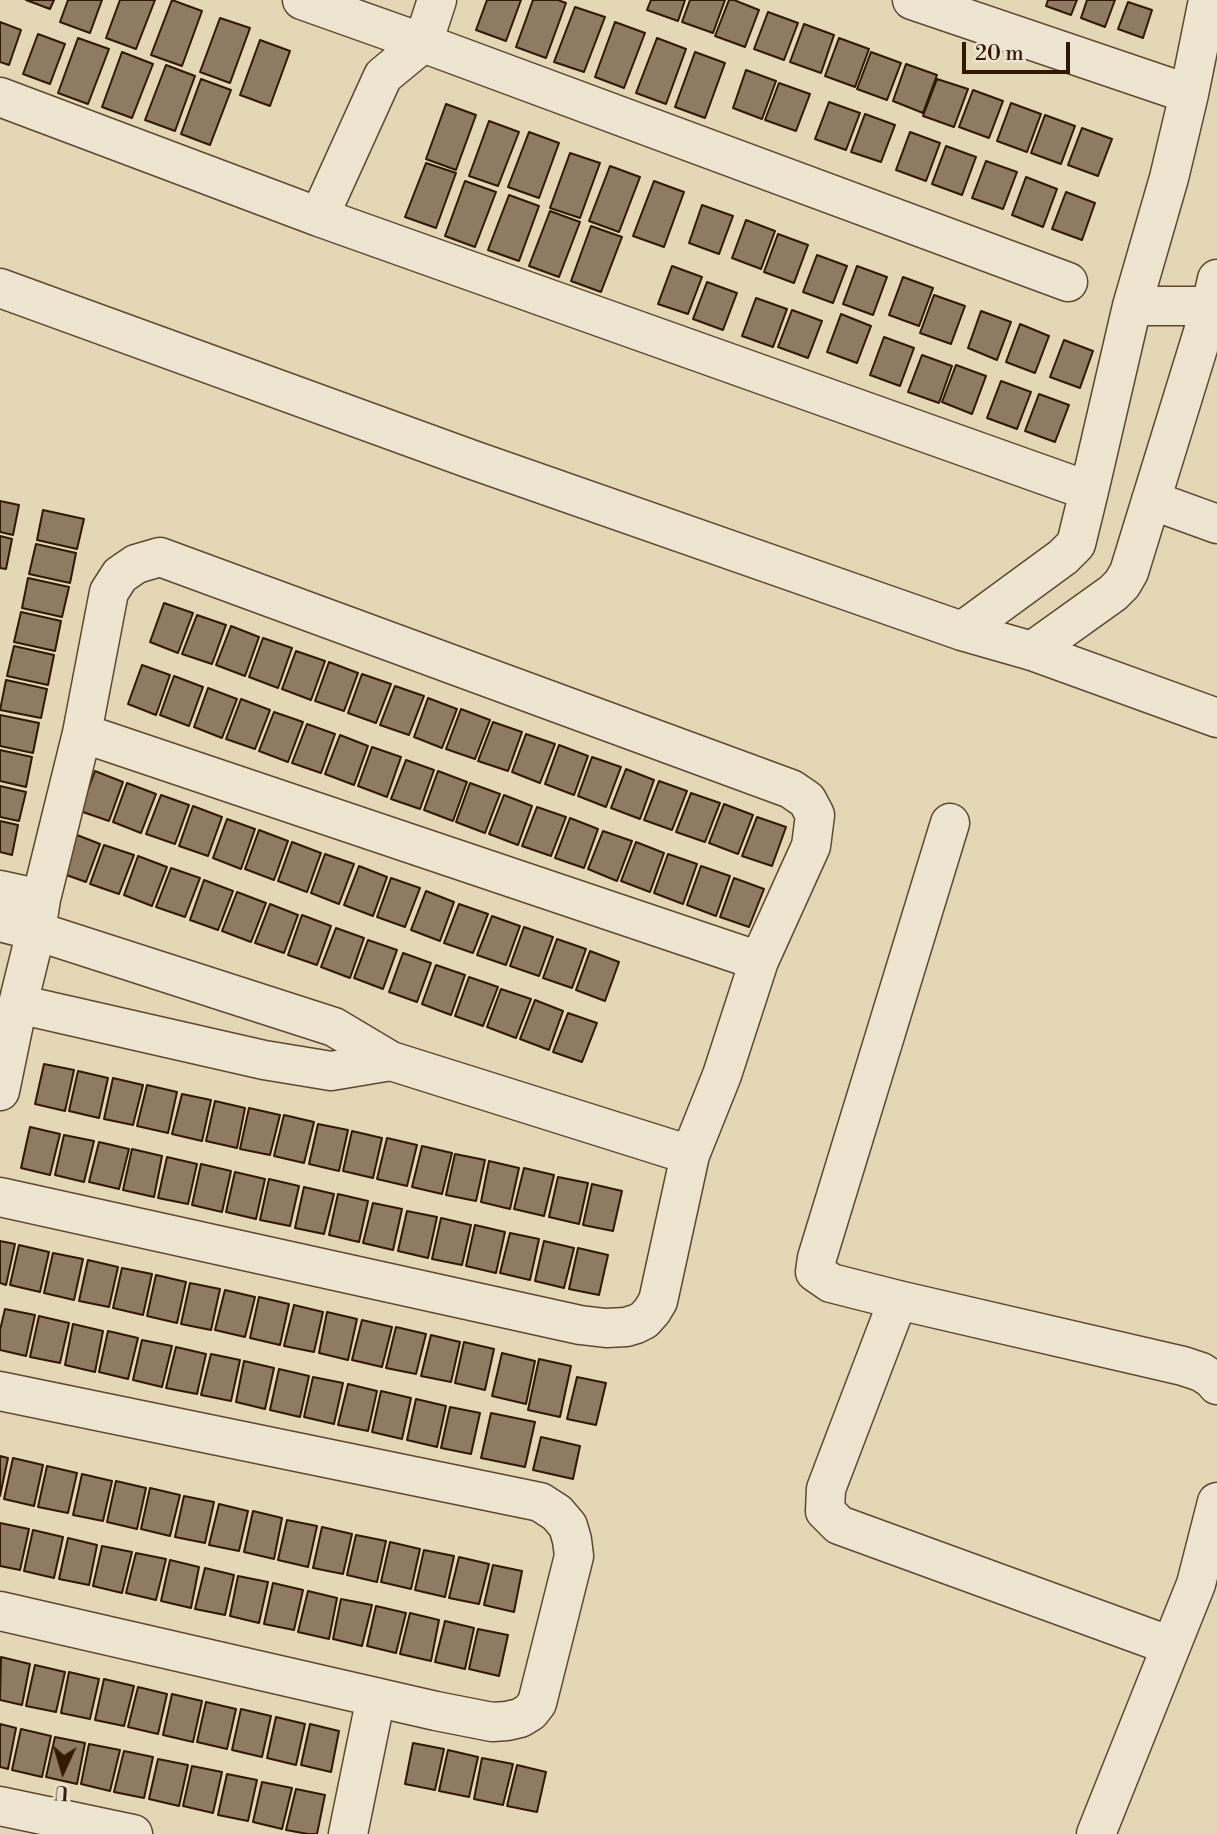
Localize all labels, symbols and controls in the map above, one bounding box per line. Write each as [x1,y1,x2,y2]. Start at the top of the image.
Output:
scale bar [965,28,1074,72]
text: 20 m [975,41,1024,67]
north arrow [28,1736,98,1806]
text: U [53,1779,70,1804]

